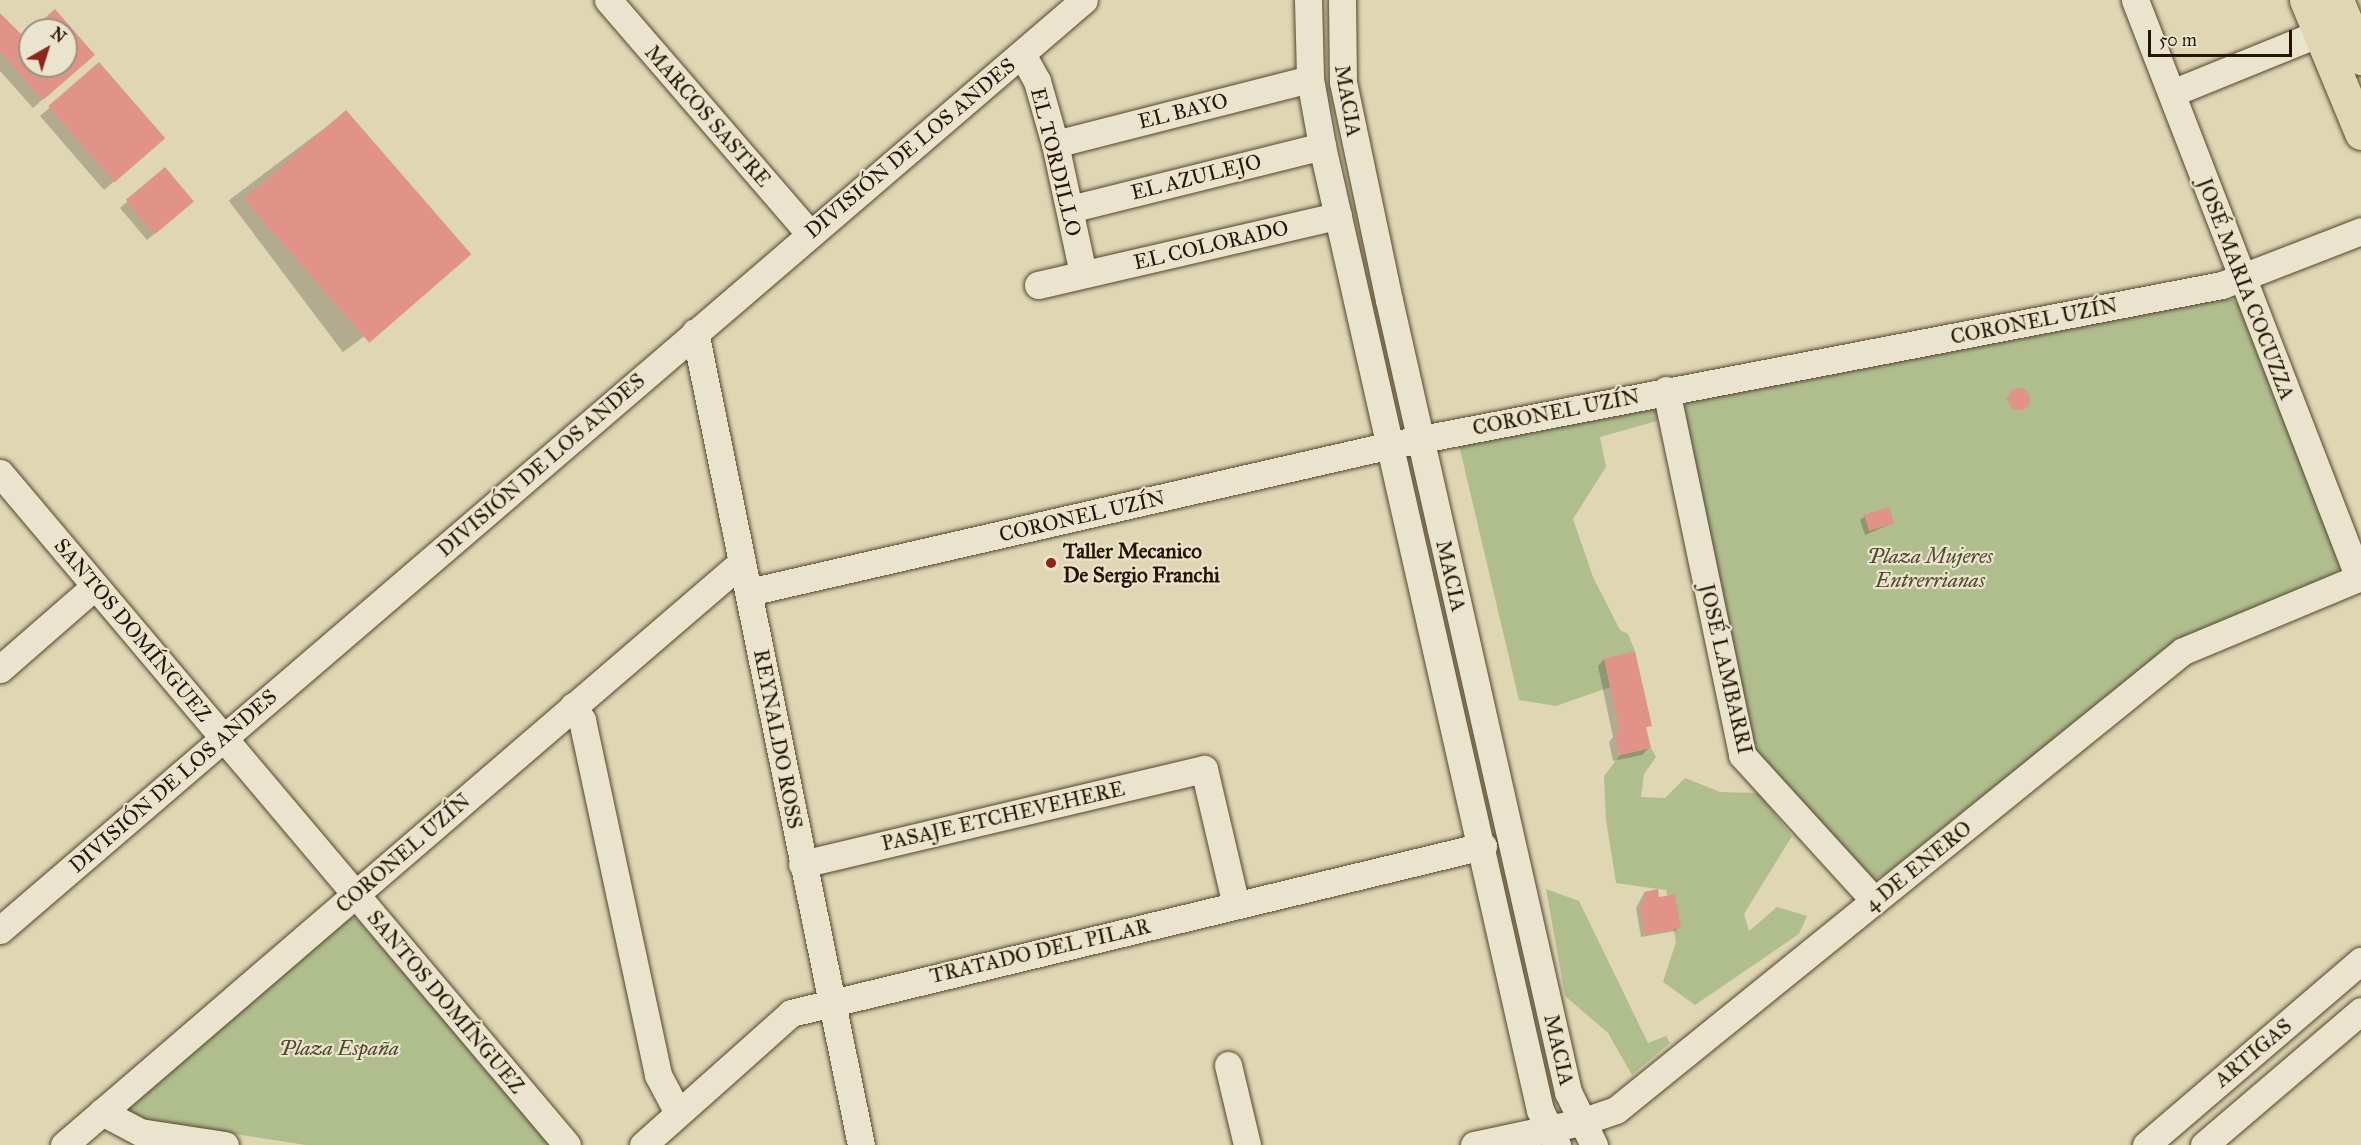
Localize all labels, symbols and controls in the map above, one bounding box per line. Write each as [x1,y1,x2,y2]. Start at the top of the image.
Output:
north arrow [18,18,78,78]
scale bar [2151,18,2295,56]
text: N [47,24,70,47]
text: 50 m [2159,29,2197,51]
street label: MARCOS SASTRE [640,40,776,192]
street label: DIVISIÓN DE LOS ANDES [800,52,1020,244]
street label: MACIA [1329,63,1367,139]
street label: EL TORDILLO [1025,85,1087,239]
street label: EL BAYO [1136,88,1230,134]
street label: EL AZULEJO [1128,149,1264,205]
street label: JOSÉ MARIA COCUZZA [2192,174,2300,404]
street label: EL COLORADO [1131,215,1291,275]
street label: CORONEL UZÍN [1948,292,2120,350]
street label: DIVISIÓN DE LOS ANDES [432,368,650,562]
street label: CORONEL UZÍN [1470,383,1642,441]
street label: CORONEL UZÍN [997,485,1167,547]
street label: SANTOS DOMÍNGUEZ [49,533,217,727]
place label: Taller Mecanico De Sergio Franchi [1063,538,1220,588]
street label: MACIA [1431,538,1471,614]
park label: Plaza Mujeres Entrerrianas [1867,543,1993,593]
marker: Taller Mecanico De Sergio Franchi [1044,556,1058,570]
street label: JOSÉ LAMBARRI [1694,581,1758,757]
street label: REYNALDO ROSS [748,647,808,831]
street label: DIVISIÓN DE LOS ANDES [64,684,282,878]
street label: PASAJE ETCHEVEHERE [879,776,1127,856]
street label: CORONEL UZÍN [331,788,475,918]
street label: 4 DE ENERO [1859,815,1977,917]
street label: SANTOS DOMÍNGUEZ [362,905,530,1099]
street label: TRATADO DEL PILAR [927,913,1153,989]
street label: MACIA [1539,1012,1579,1088]
street label: ARTIGAS [2209,1013,2297,1093]
park label: Plaza España [279,1035,399,1061]

